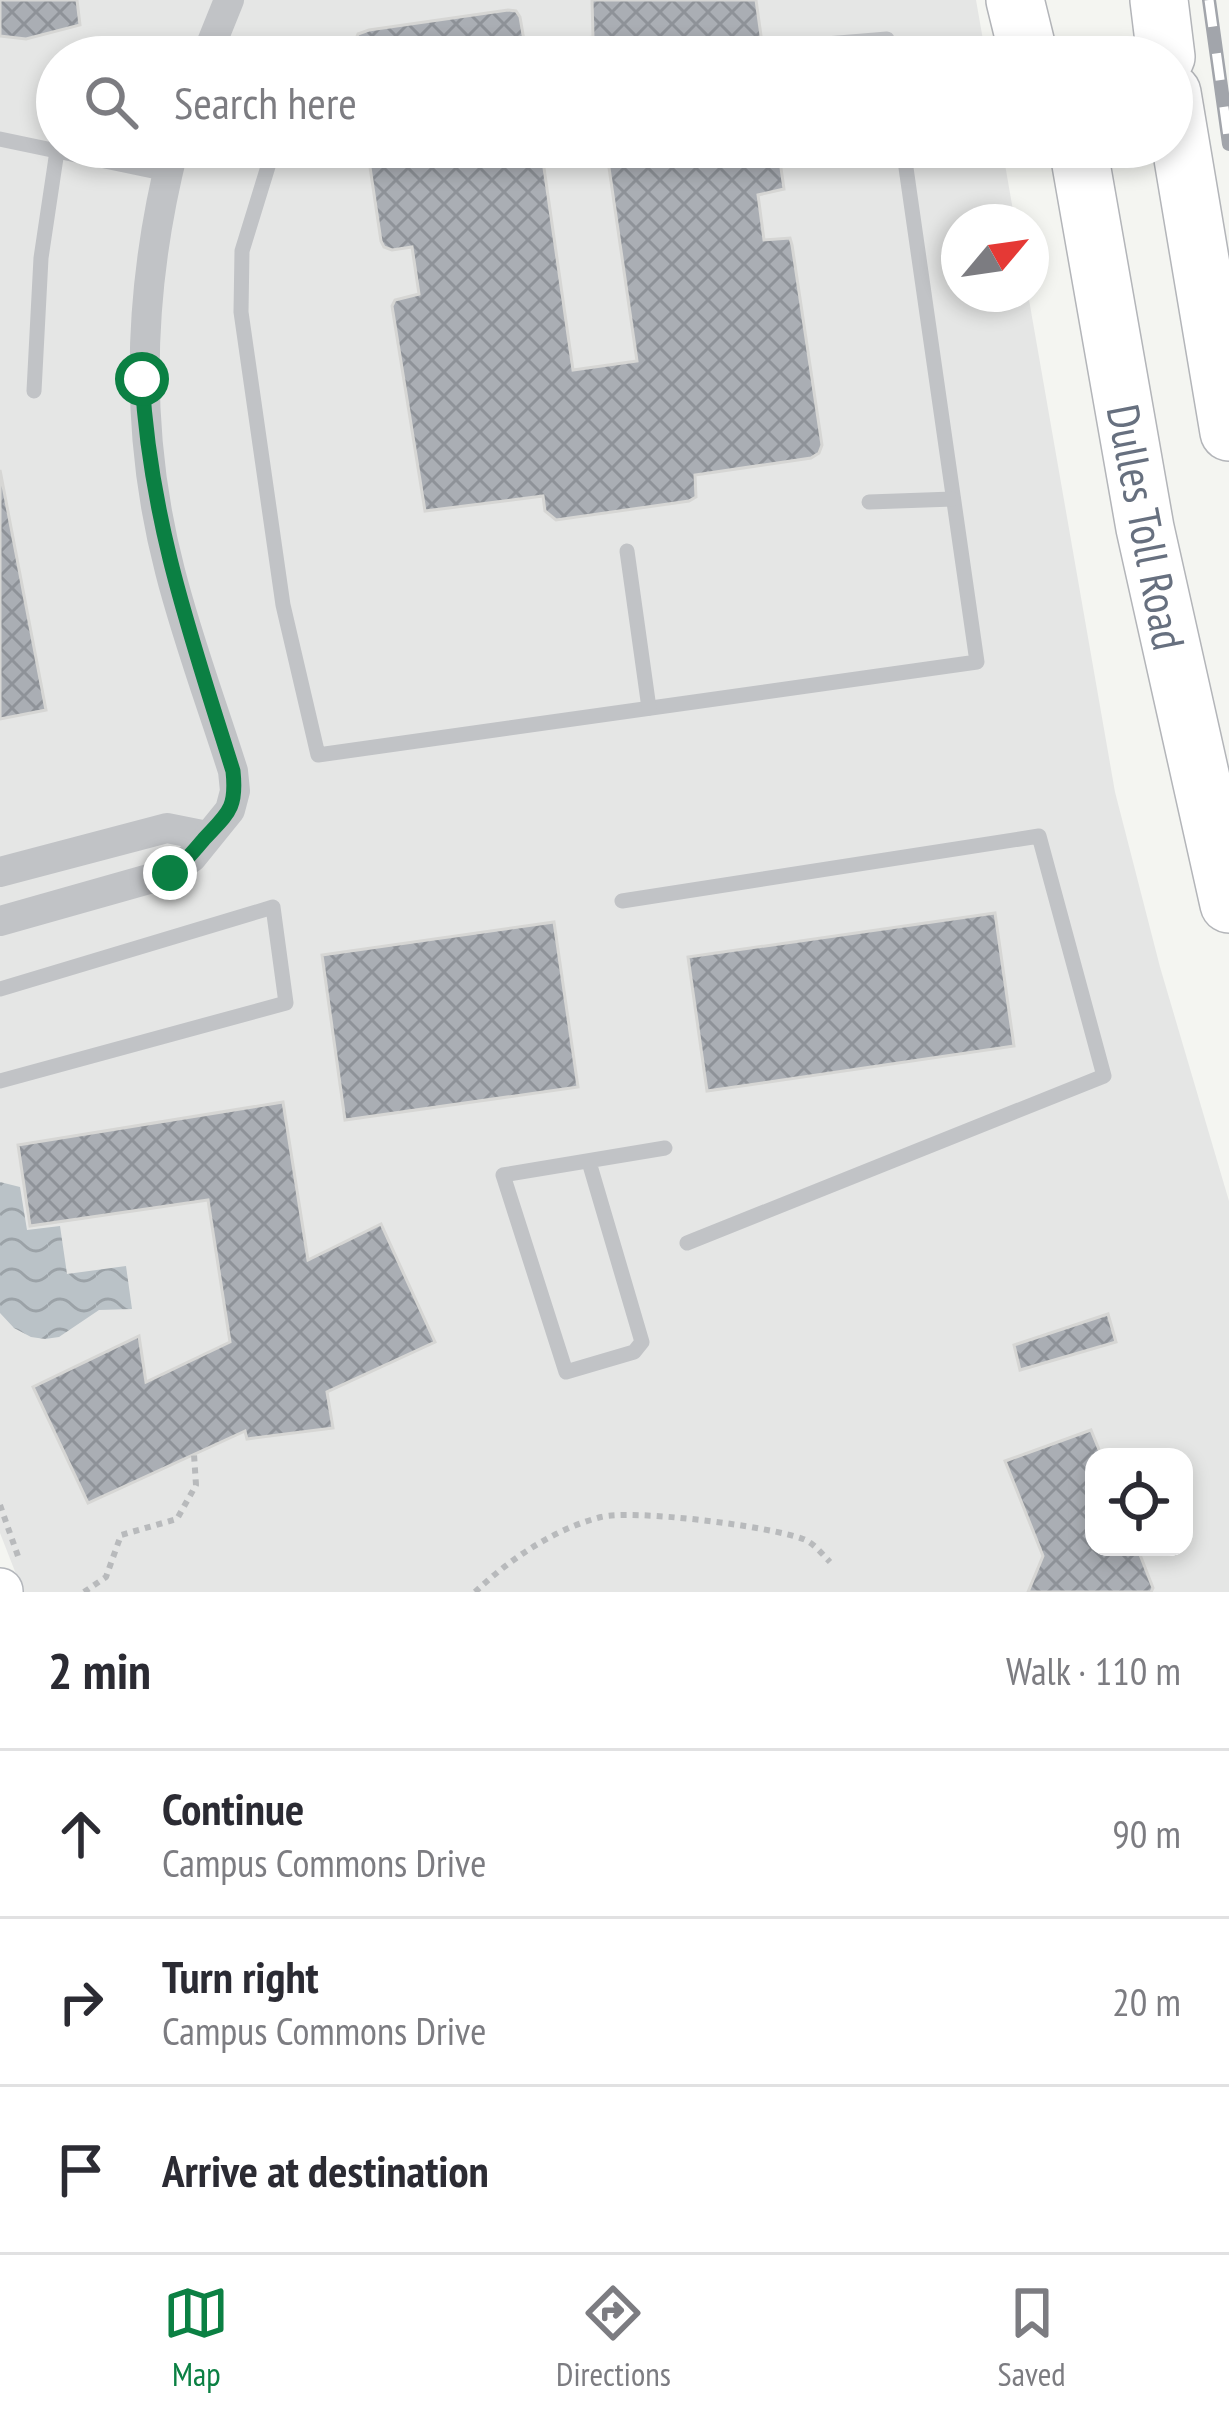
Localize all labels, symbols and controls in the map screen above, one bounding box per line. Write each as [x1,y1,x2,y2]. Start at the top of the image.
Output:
search box [36,36,1193,168]
icon: search [78,69,144,135]
text: Search here [174,73,357,131]
north arrow [941,204,1049,312]
route start [115,352,169,406]
street label: Dulles Toll Road [1095,399,1199,655]
route end [143,846,197,900]
map controls [1085,1448,1193,1556]
button: locate [1085,1448,1193,1556]
text: 2 min [48,1637,151,1703]
text: Walk · 110 m [1006,1645,1181,1696]
text: Continue [162,1779,304,1837]
icon: ahead [48,1801,114,1867]
text: 90 m [1112,1808,1181,1859]
text: Campus Commons Drive [162,1837,486,1888]
text: Turn right [162,1947,319,2005]
icon: right [48,1969,114,2035]
text: 20 m [1112,1976,1181,2027]
text: Campus Commons Drive [162,2005,486,2056]
icon: arrive [48,2137,114,2203]
text: Arrive at destination [162,2141,489,2199]
tab: Map [163,2280,229,2395]
tab: Directions [556,2280,671,2395]
tab: Saved [998,2280,1066,2395]

